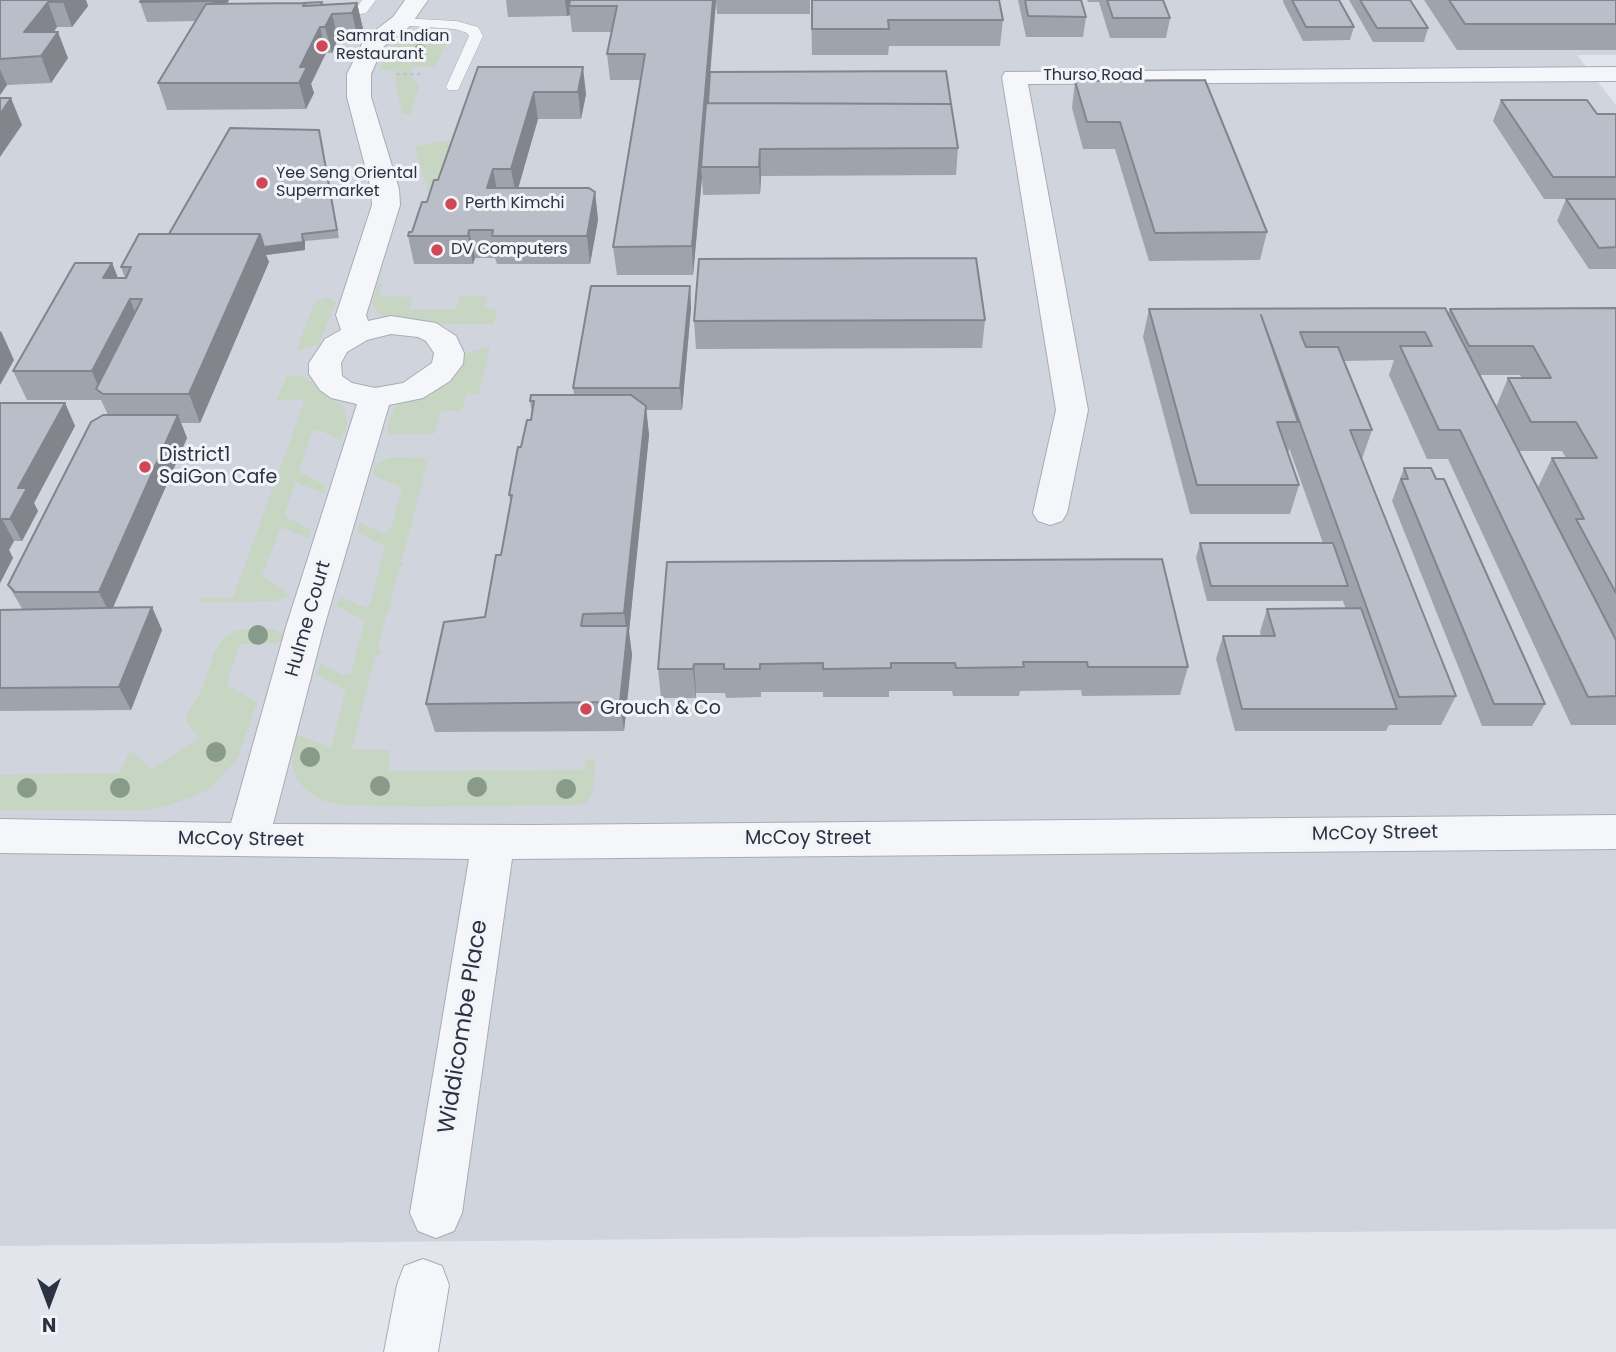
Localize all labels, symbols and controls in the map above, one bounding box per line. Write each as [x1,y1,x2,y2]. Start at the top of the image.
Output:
place label: Samrat Indian Restaurant [336,27,450,65]
marker: Samrat Indian Restaurant [314,38,330,54]
street label: Thurso Road [1043,66,1143,86]
place label: Yee Seng Oriental Supermarket [276,164,417,202]
marker: Yee Seng Oriental Supermarket [254,175,270,191]
place label: Perth Kimchi [465,194,564,214]
marker: Perth Kimchi [443,196,459,212]
place label: DV Computers [451,240,568,260]
marker: DV Computers [429,242,445,258]
place label: District1 SaiGon Cafe [159,445,277,489]
marker: District1 SaiGon Cafe [137,459,153,475]
street label: Hulme Court [282,558,336,680]
place label: Grouch & Co [600,698,721,720]
marker: Grouch & Co [578,701,594,717]
street label: McCoy Street [1312,822,1438,846]
street label: McCoy Street [178,828,304,852]
street label: McCoy Street [745,828,871,850]
street label: Widdicombe Place [433,918,495,1136]
north arrow [14,1268,84,1338]
text: N [42,1311,56,1338]

